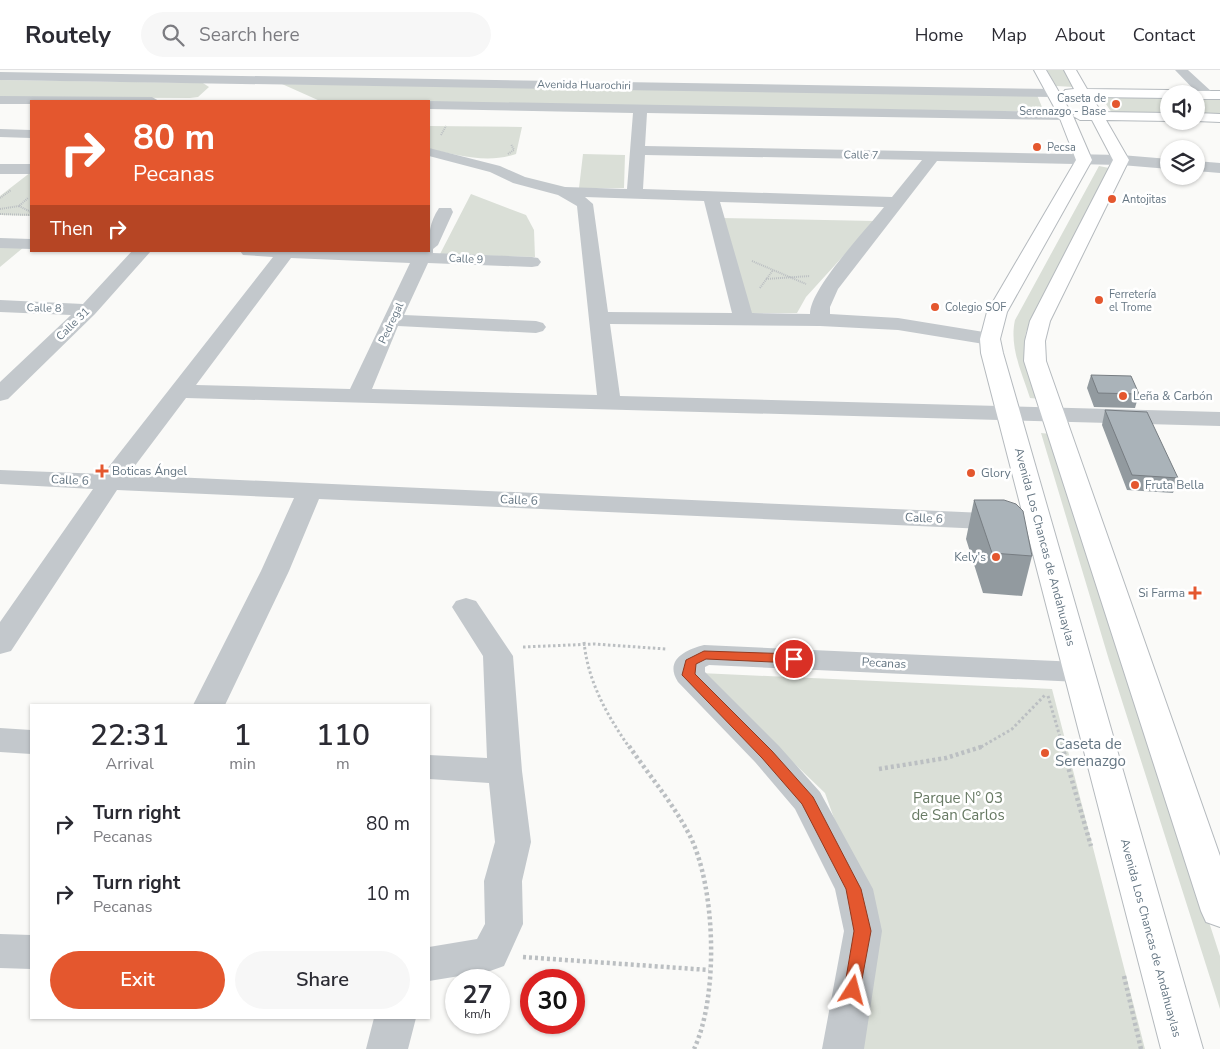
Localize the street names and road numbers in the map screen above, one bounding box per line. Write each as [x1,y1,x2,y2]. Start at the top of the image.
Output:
street label: Avenida Huarochiri [537,77,631,93]
street label: Calle 7 [843,147,879,163]
street label: Calle 9 [448,251,484,267]
street label: Pedregal [375,299,407,346]
street label: Calle 8 [26,300,62,316]
street label: Calle 31 [53,304,93,344]
street label: Avenida Los Chancas de Andahuaylas [1011,446,1079,648]
street label: Calle 6 [51,471,89,489]
street label: Calle 6 [500,491,538,509]
street label: Calle 6 [905,509,943,527]
street label: Pecanas [861,654,907,672]
street label: Avenida Los Chancas de Andahuaylas [1117,837,1185,1039]

